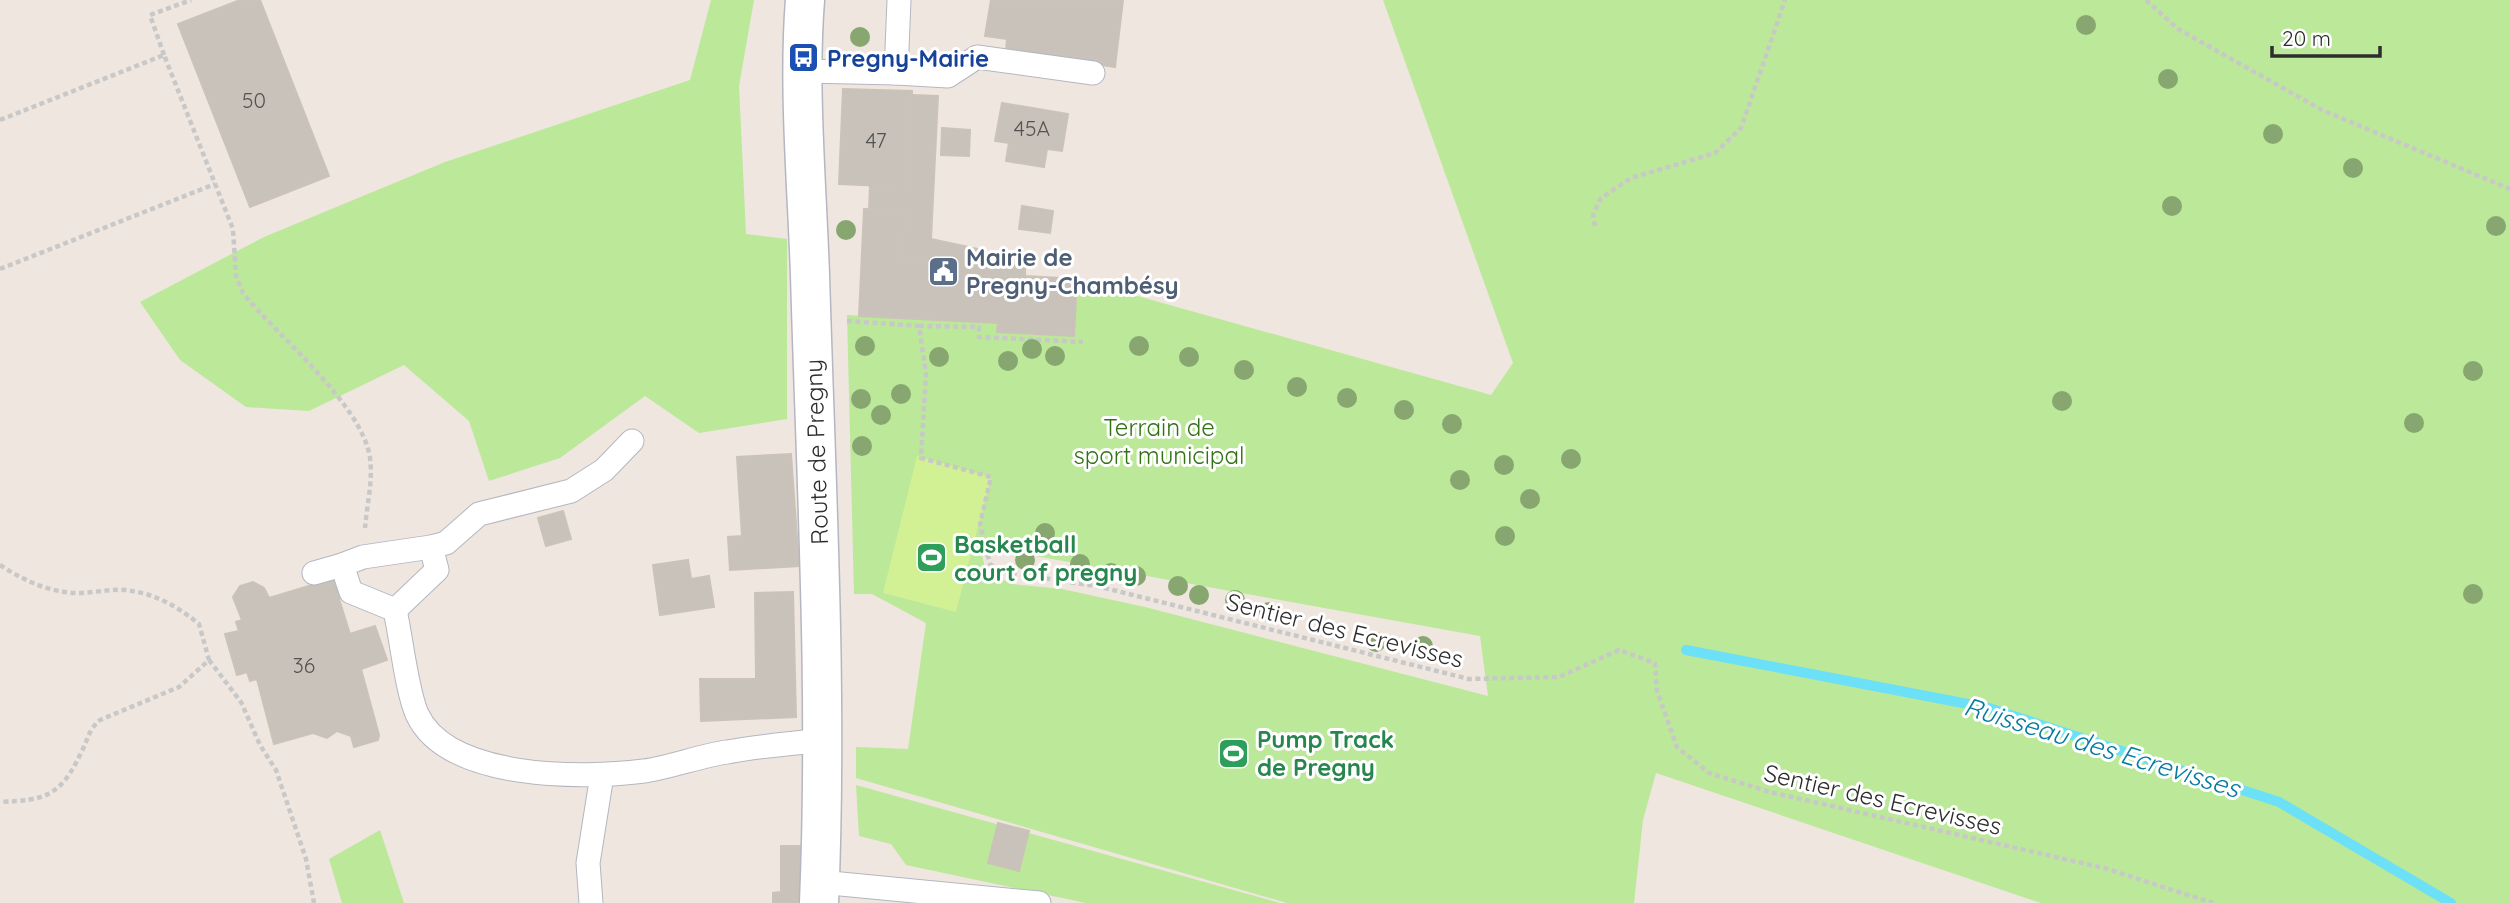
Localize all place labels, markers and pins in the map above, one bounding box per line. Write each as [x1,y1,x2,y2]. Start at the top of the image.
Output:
bus stop icon: Pregny-Mairie [787,41,821,75]
place label: Pregny-Mairie [827,43,989,73]
place label: Mairie de Pregny-Chambésy [966,242,1179,300]
public building icon: Mairie de Pregny-Chambésy [926,254,960,288]
place label: Basketball court of pregny [954,529,1137,587]
sports icon: Basketball court of pregny [914,541,948,575]
place label: Pump Track de Pregny [1257,724,1394,782]
sports icon: Pump Track de Pregny [1217,736,1251,770]

